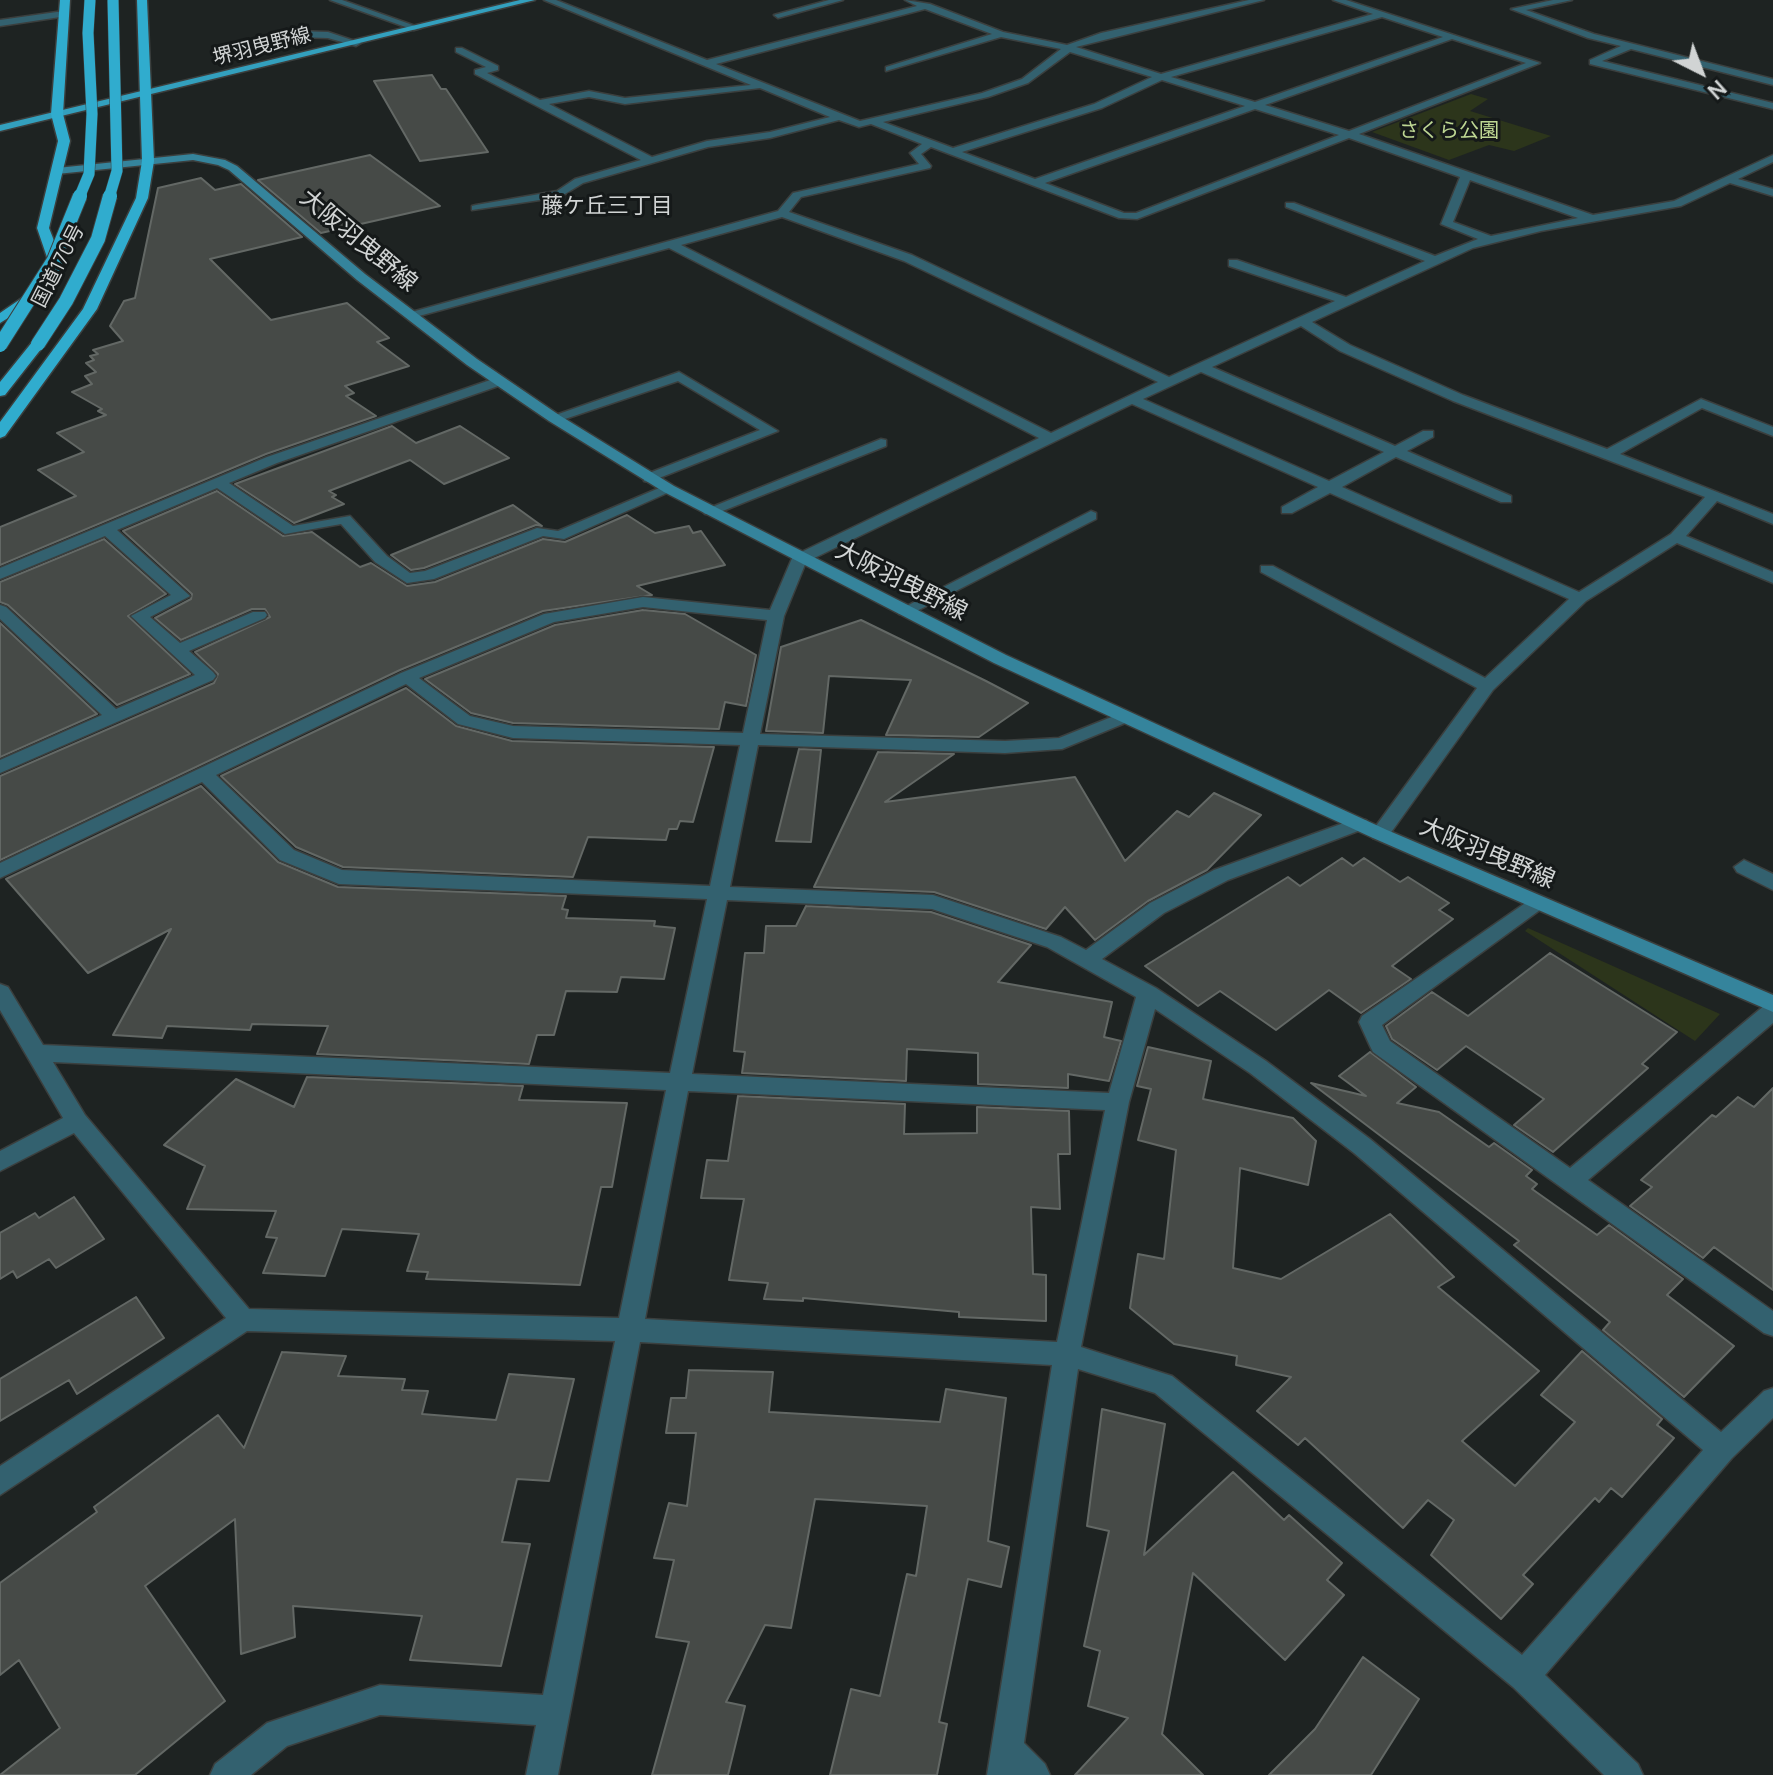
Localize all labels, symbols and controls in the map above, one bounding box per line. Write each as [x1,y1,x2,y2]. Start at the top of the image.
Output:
street label: 堺羽曳野線 [211,23,313,71]
north arrow [1661,32,1741,112]
text: N [1701,73,1733,106]
park label: さくら公園 [1399,119,1499,143]
street label: 大阪羽曳野線 [294,184,422,298]
district label: 藤ケ丘三丁目 [541,194,673,220]
street label: 国道170号 [28,220,90,312]
street label: 大阪羽曳野線 [830,536,972,628]
street label: 大阪羽曳野線 [1415,813,1559,895]

